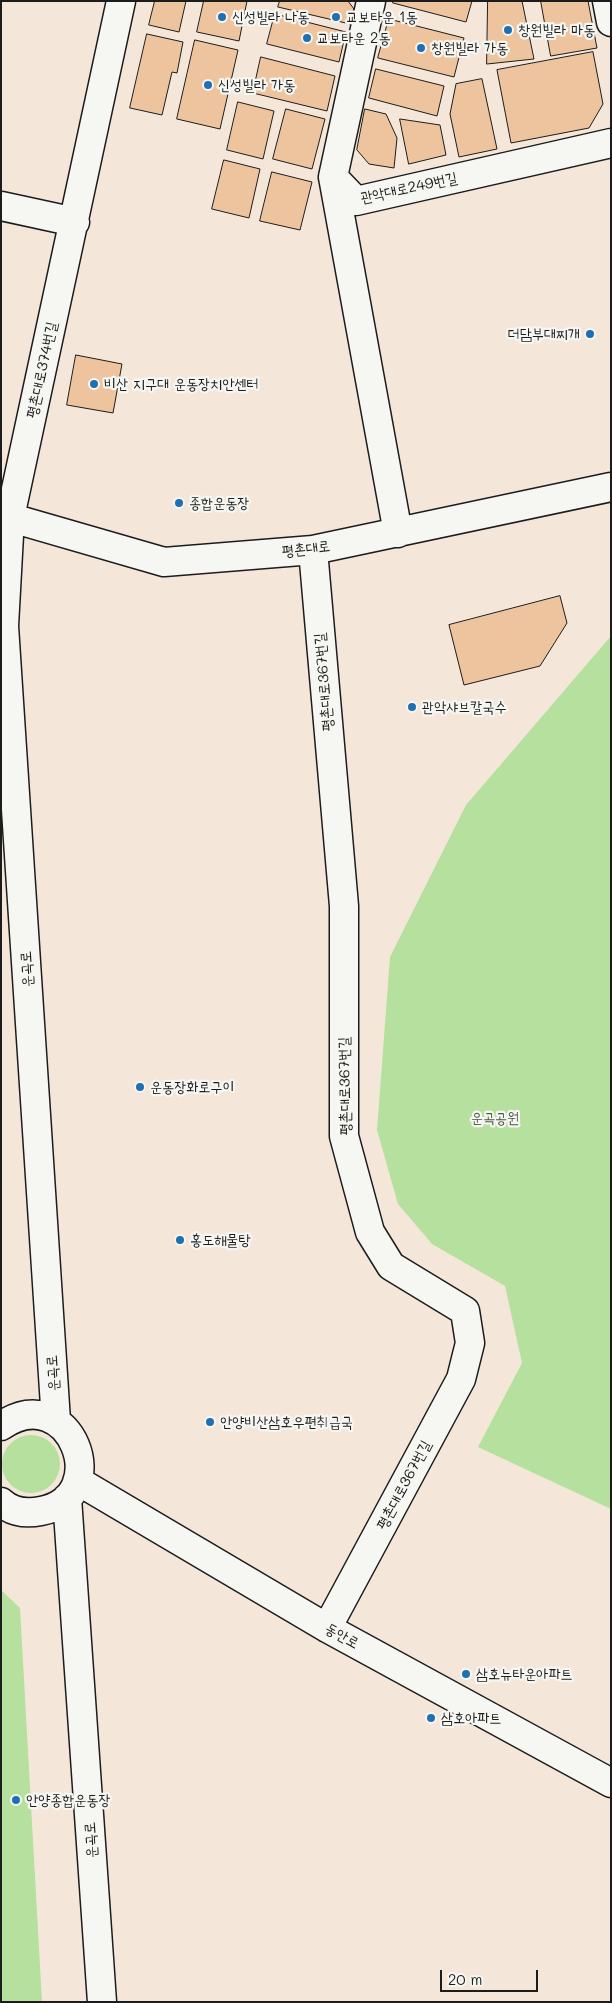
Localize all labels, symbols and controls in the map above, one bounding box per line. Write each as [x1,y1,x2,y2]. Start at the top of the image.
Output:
place label: 신성빌라 나동 [232,8,309,26]
place label: 교보타운 1동 [346,8,418,26]
marker: 신성빌라 나동 [216,11,228,23]
marker: 교보타운 1동 [330,11,342,23]
place label: 창원빌라 마동 [518,21,595,39]
marker: 창원빌라 마동 [502,24,514,36]
place label: 교보타운 2동 [317,29,391,47]
marker: 교보타운 2동 [301,32,313,44]
place label: 창원빌라 가동 [431,39,508,57]
marker: 창원빌라 가동 [415,42,427,54]
place label: 신성빌라 가동 [218,76,295,94]
marker: 신성빌라 가동 [202,79,214,91]
street label: 관악대로249번길 [359,169,459,207]
street label: 평촌대로374번길 [23,320,61,420]
place label: 더담부대찌개 [508,325,580,343]
marker: 더담부대찌개 [584,328,596,340]
place label: 비산 지구대 운동장치안센터 [104,375,258,393]
marker: 비산 지구대 운동장치안센터 [88,378,100,390]
place label: 종합운동장 [189,494,249,512]
marker: 종합운동장 [173,497,185,509]
street label: 평촌대로 [281,537,331,561]
street label: 평촌대로367번길 [311,632,337,732]
place label: 관악샤브칼국수 [422,698,506,716]
marker: 관악샤브칼국수 [406,701,418,713]
street label: 운곡로 [17,950,37,988]
street label: 평촌대로367번길 [335,1037,355,1135]
place label: 운동장화로구이 [150,1078,234,1096]
marker: 운동장화로구이 [134,1081,146,1093]
park label: 운곡공원 [471,1109,519,1127]
place label: 홍도해물탕 [190,1231,250,1249]
marker: 홍도해물탕 [174,1234,186,1246]
street label: 운곡로 [43,1354,63,1392]
place label: 안양비산삼호우편취급국 [220,1413,353,1431]
marker: 안양비산삼호우편취급국 [204,1416,216,1428]
street label: 평촌대로367번길 [373,1437,435,1533]
street label: 동안로 [322,1619,362,1653]
place label: 삼호뉴타운아파트 [476,1665,573,1683]
marker: 삼호뉴타운아파트 [460,1668,472,1680]
place label: 삼호아파트 [441,1709,501,1727]
marker: 삼호아파트 [425,1712,437,1724]
place label: 안양종합운동장 [26,1791,110,1809]
marker: 안양종합운동장 [10,1794,22,1806]
street label: 운곡로 [81,1821,101,1859]
scale bar [442,1960,540,1992]
text: 20 m [448,1969,482,1989]

